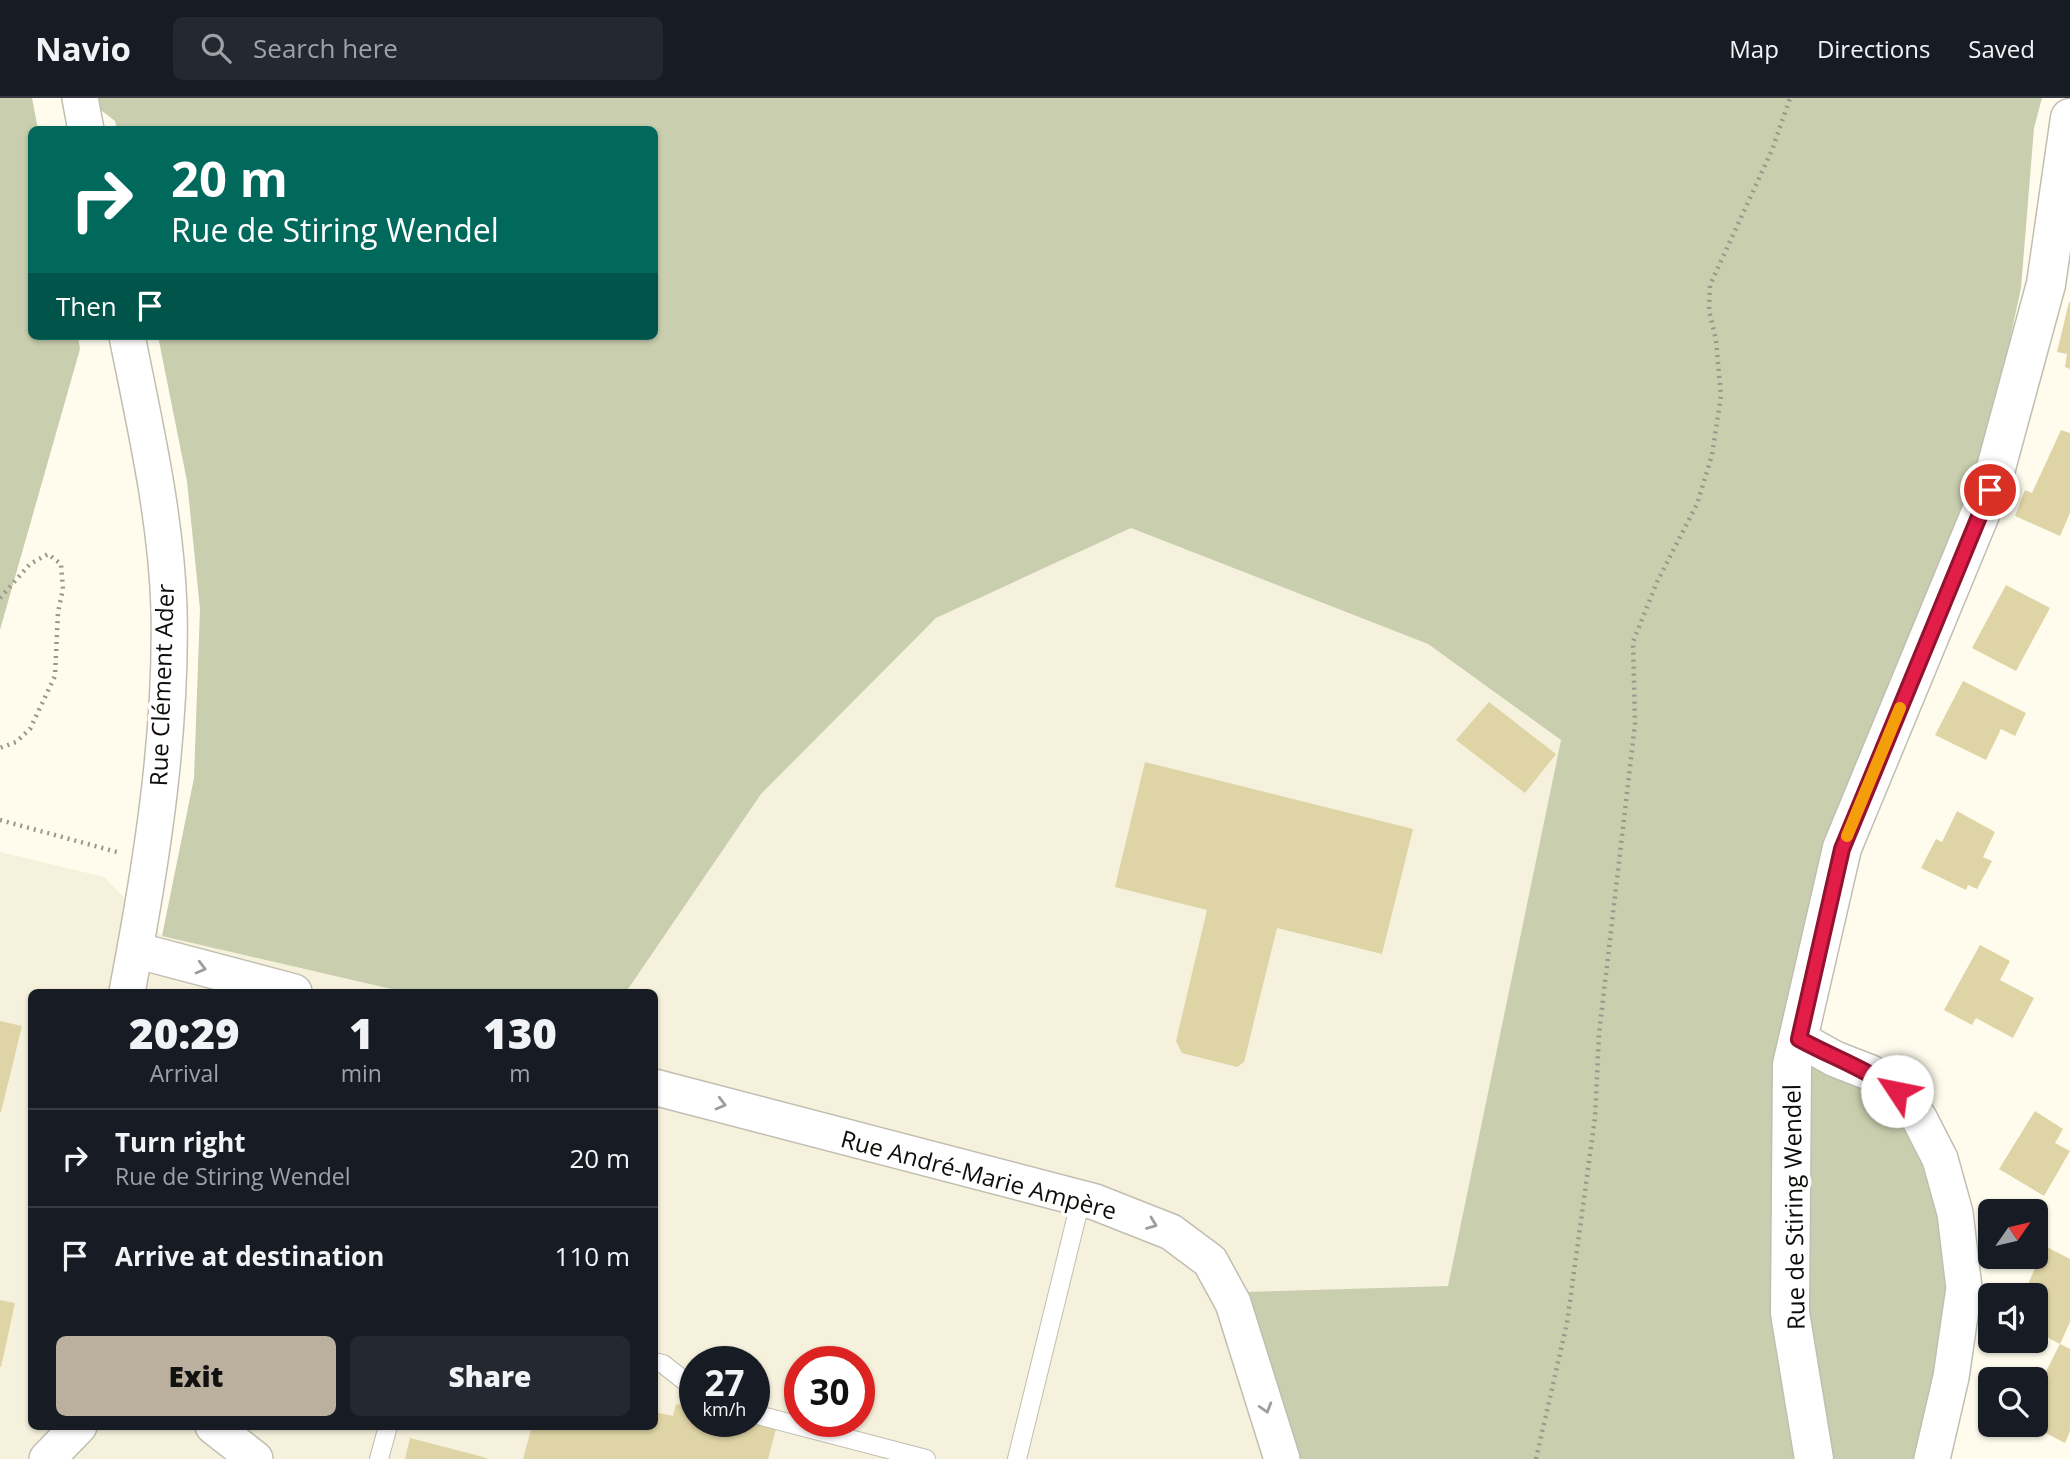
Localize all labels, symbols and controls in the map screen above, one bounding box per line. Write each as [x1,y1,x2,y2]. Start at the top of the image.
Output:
search box [173,17,663,80]
text: Navio [35,26,131,71]
icon: search [197,29,235,67]
text: Search here [253,30,398,66]
text: Map [1729,32,1779,65]
text: Directions [1817,32,1930,65]
text: Saved [1968,32,2035,65]
text: 20 m [171,145,288,211]
icon: right [56,154,147,245]
text: Rue de Stiring Wendel [171,208,499,251]
icon: arrive [131,287,169,325]
text: Then [56,288,117,324]
pin [1960,460,2020,520]
icon: arrive [1971,471,2009,509]
street label: Rue Clément Ader [141,583,181,787]
one-way arrow [195,960,207,974]
text: 20:29 [129,1004,240,1061]
text: 1 [349,1004,374,1061]
text: 130 [483,1004,557,1061]
position arrow [1860,1054,1934,1128]
text: Arrival [150,1057,219,1089]
text: min [341,1057,382,1089]
text: m [509,1057,531,1089]
street label: Rue de Stiring Wendel [1774,1084,1812,1330]
one-way arrow [714,1096,726,1110]
street label: Rue André-Marie Ampère [837,1121,1121,1227]
text: Turn right [115,1124,246,1160]
icon: right [56,1139,94,1177]
text: 20 m [569,1140,630,1176]
text: Rue de Stiring Wendel [115,1160,351,1192]
north arrow [1978,1199,2048,1269]
map controls [1978,1199,2048,1437]
one-way arrow [1145,1216,1157,1230]
icon: arrive [56,1237,94,1275]
text: Arrive at destination [115,1238,384,1274]
text: 110 m [555,1238,630,1274]
button: sound [1978,1283,2048,1353]
button: Exit [56,1336,336,1416]
button: Share [350,1336,630,1416]
speed limit sign: 30 [784,1346,875,1437]
text: 27 [704,1359,745,1406]
button: search [1978,1367,2048,1437]
text: km/h [703,1397,746,1421]
one-way arrow [1258,1402,1273,1414]

